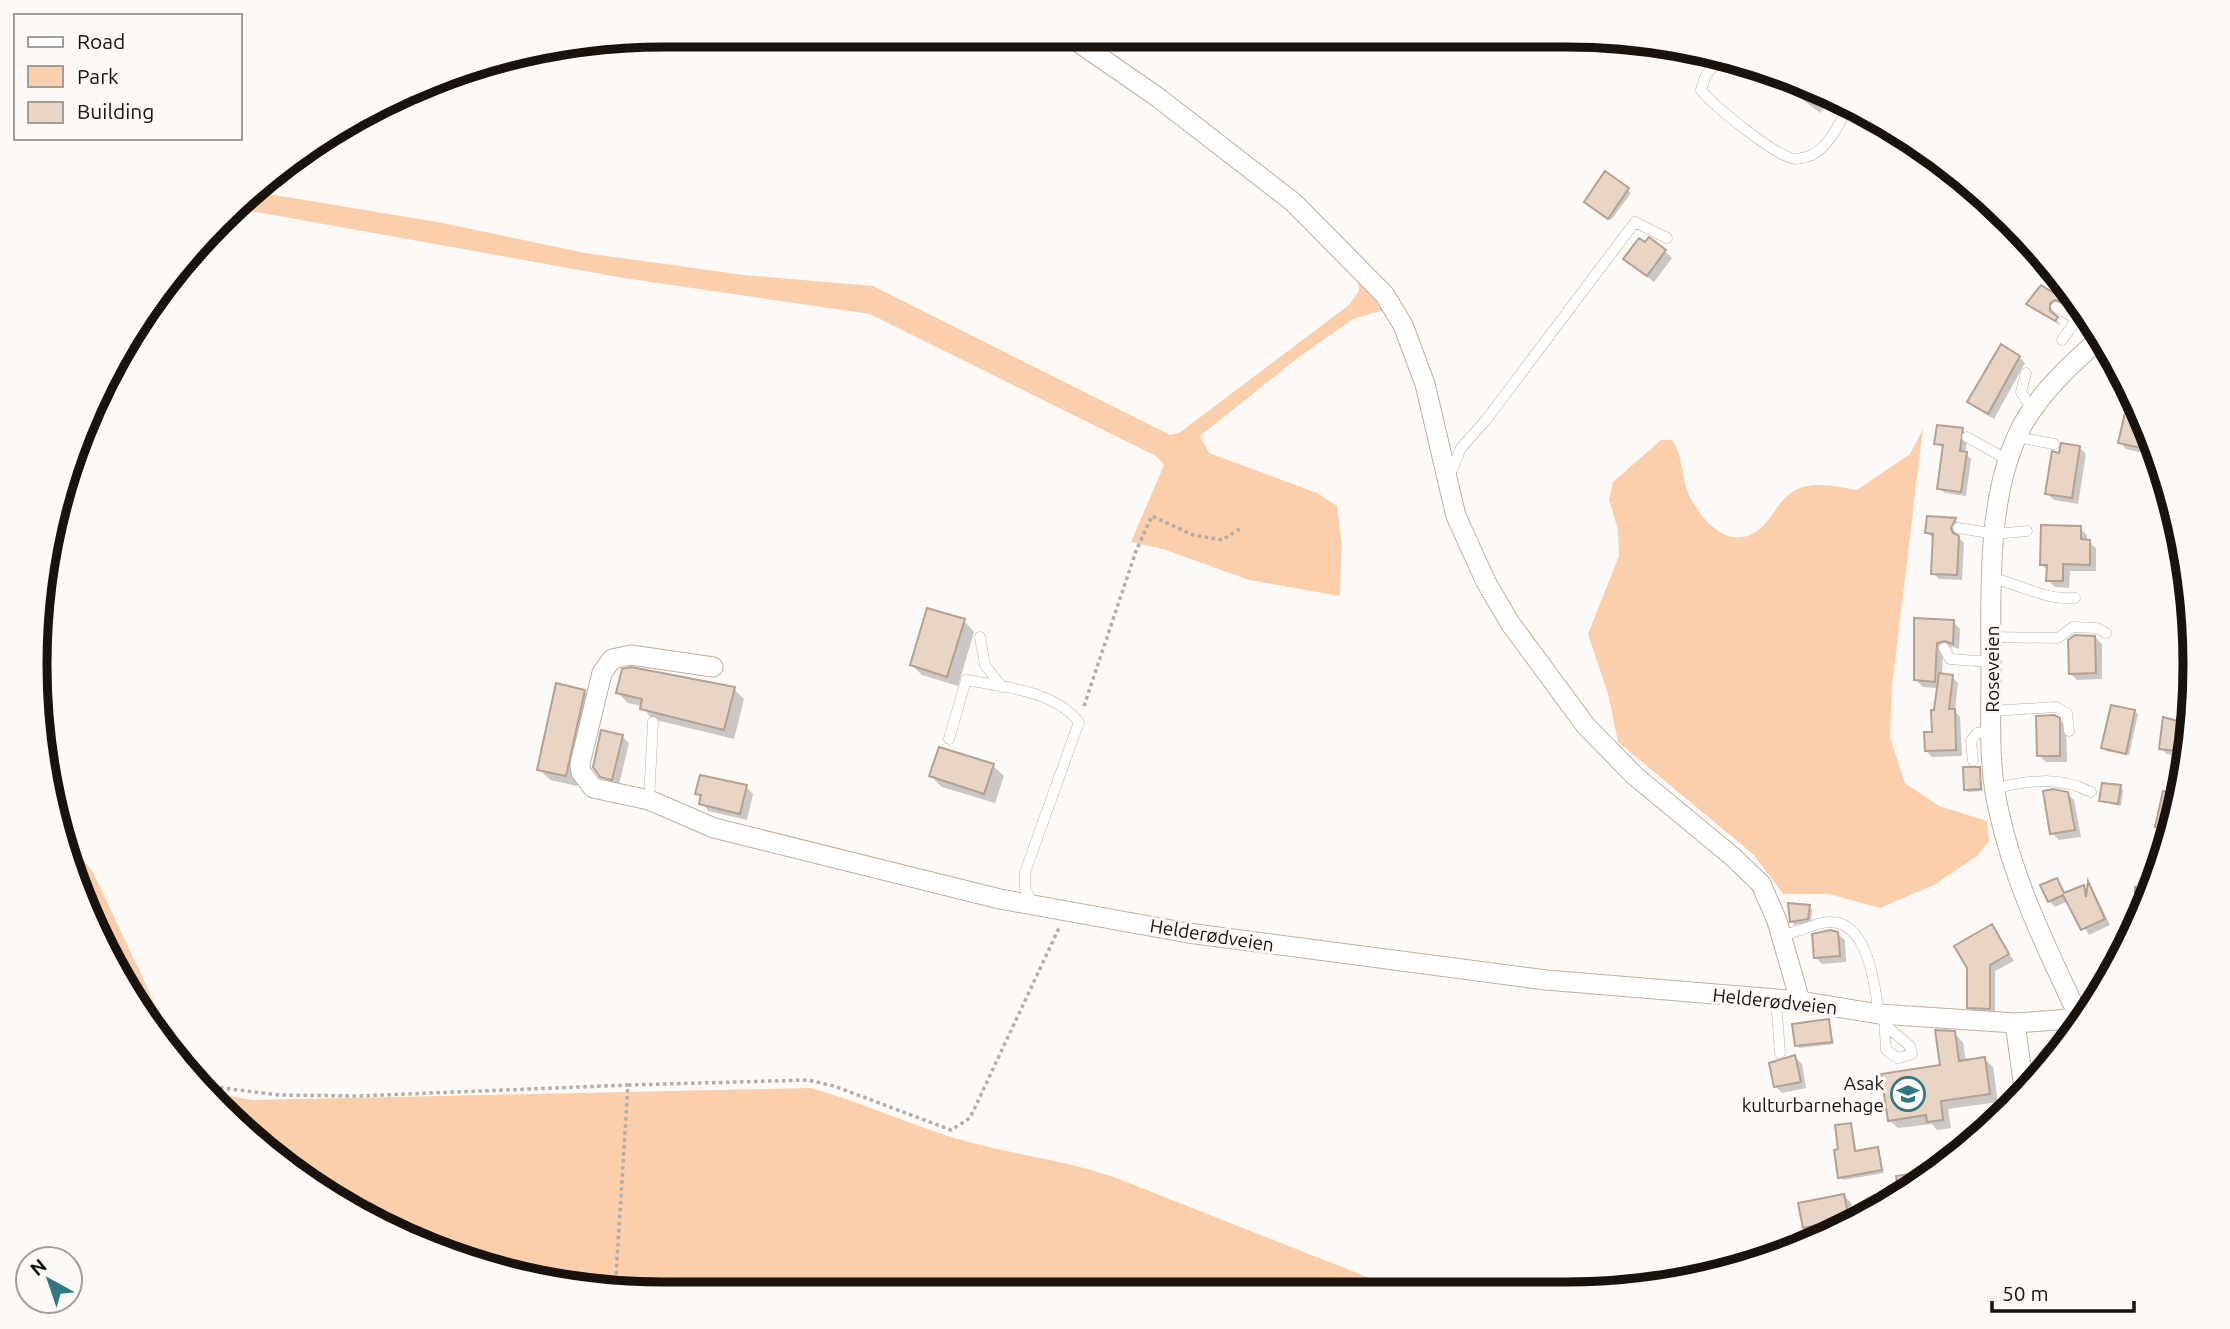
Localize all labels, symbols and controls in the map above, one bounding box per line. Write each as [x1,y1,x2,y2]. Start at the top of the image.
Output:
legend [14,14,242,140]
text: Road [77,29,125,53]
text: Park [77,64,119,88]
text: Building [77,99,154,123]
street label: Roseveien [1981,625,2003,713]
street label: Helderødveien [1148,914,1276,956]
street label: Helderødveien [1711,984,1839,1018]
place label: Asak kulturbarnehage [1742,1072,1884,1116]
school or university icon: Asak kulturbarnehage [1889,1075,1927,1113]
north arrow [14,1245,84,1315]
text: N [26,1254,51,1280]
scale bar [1992,1270,2134,1314]
text: 50 m [2002,1281,2049,1305]

